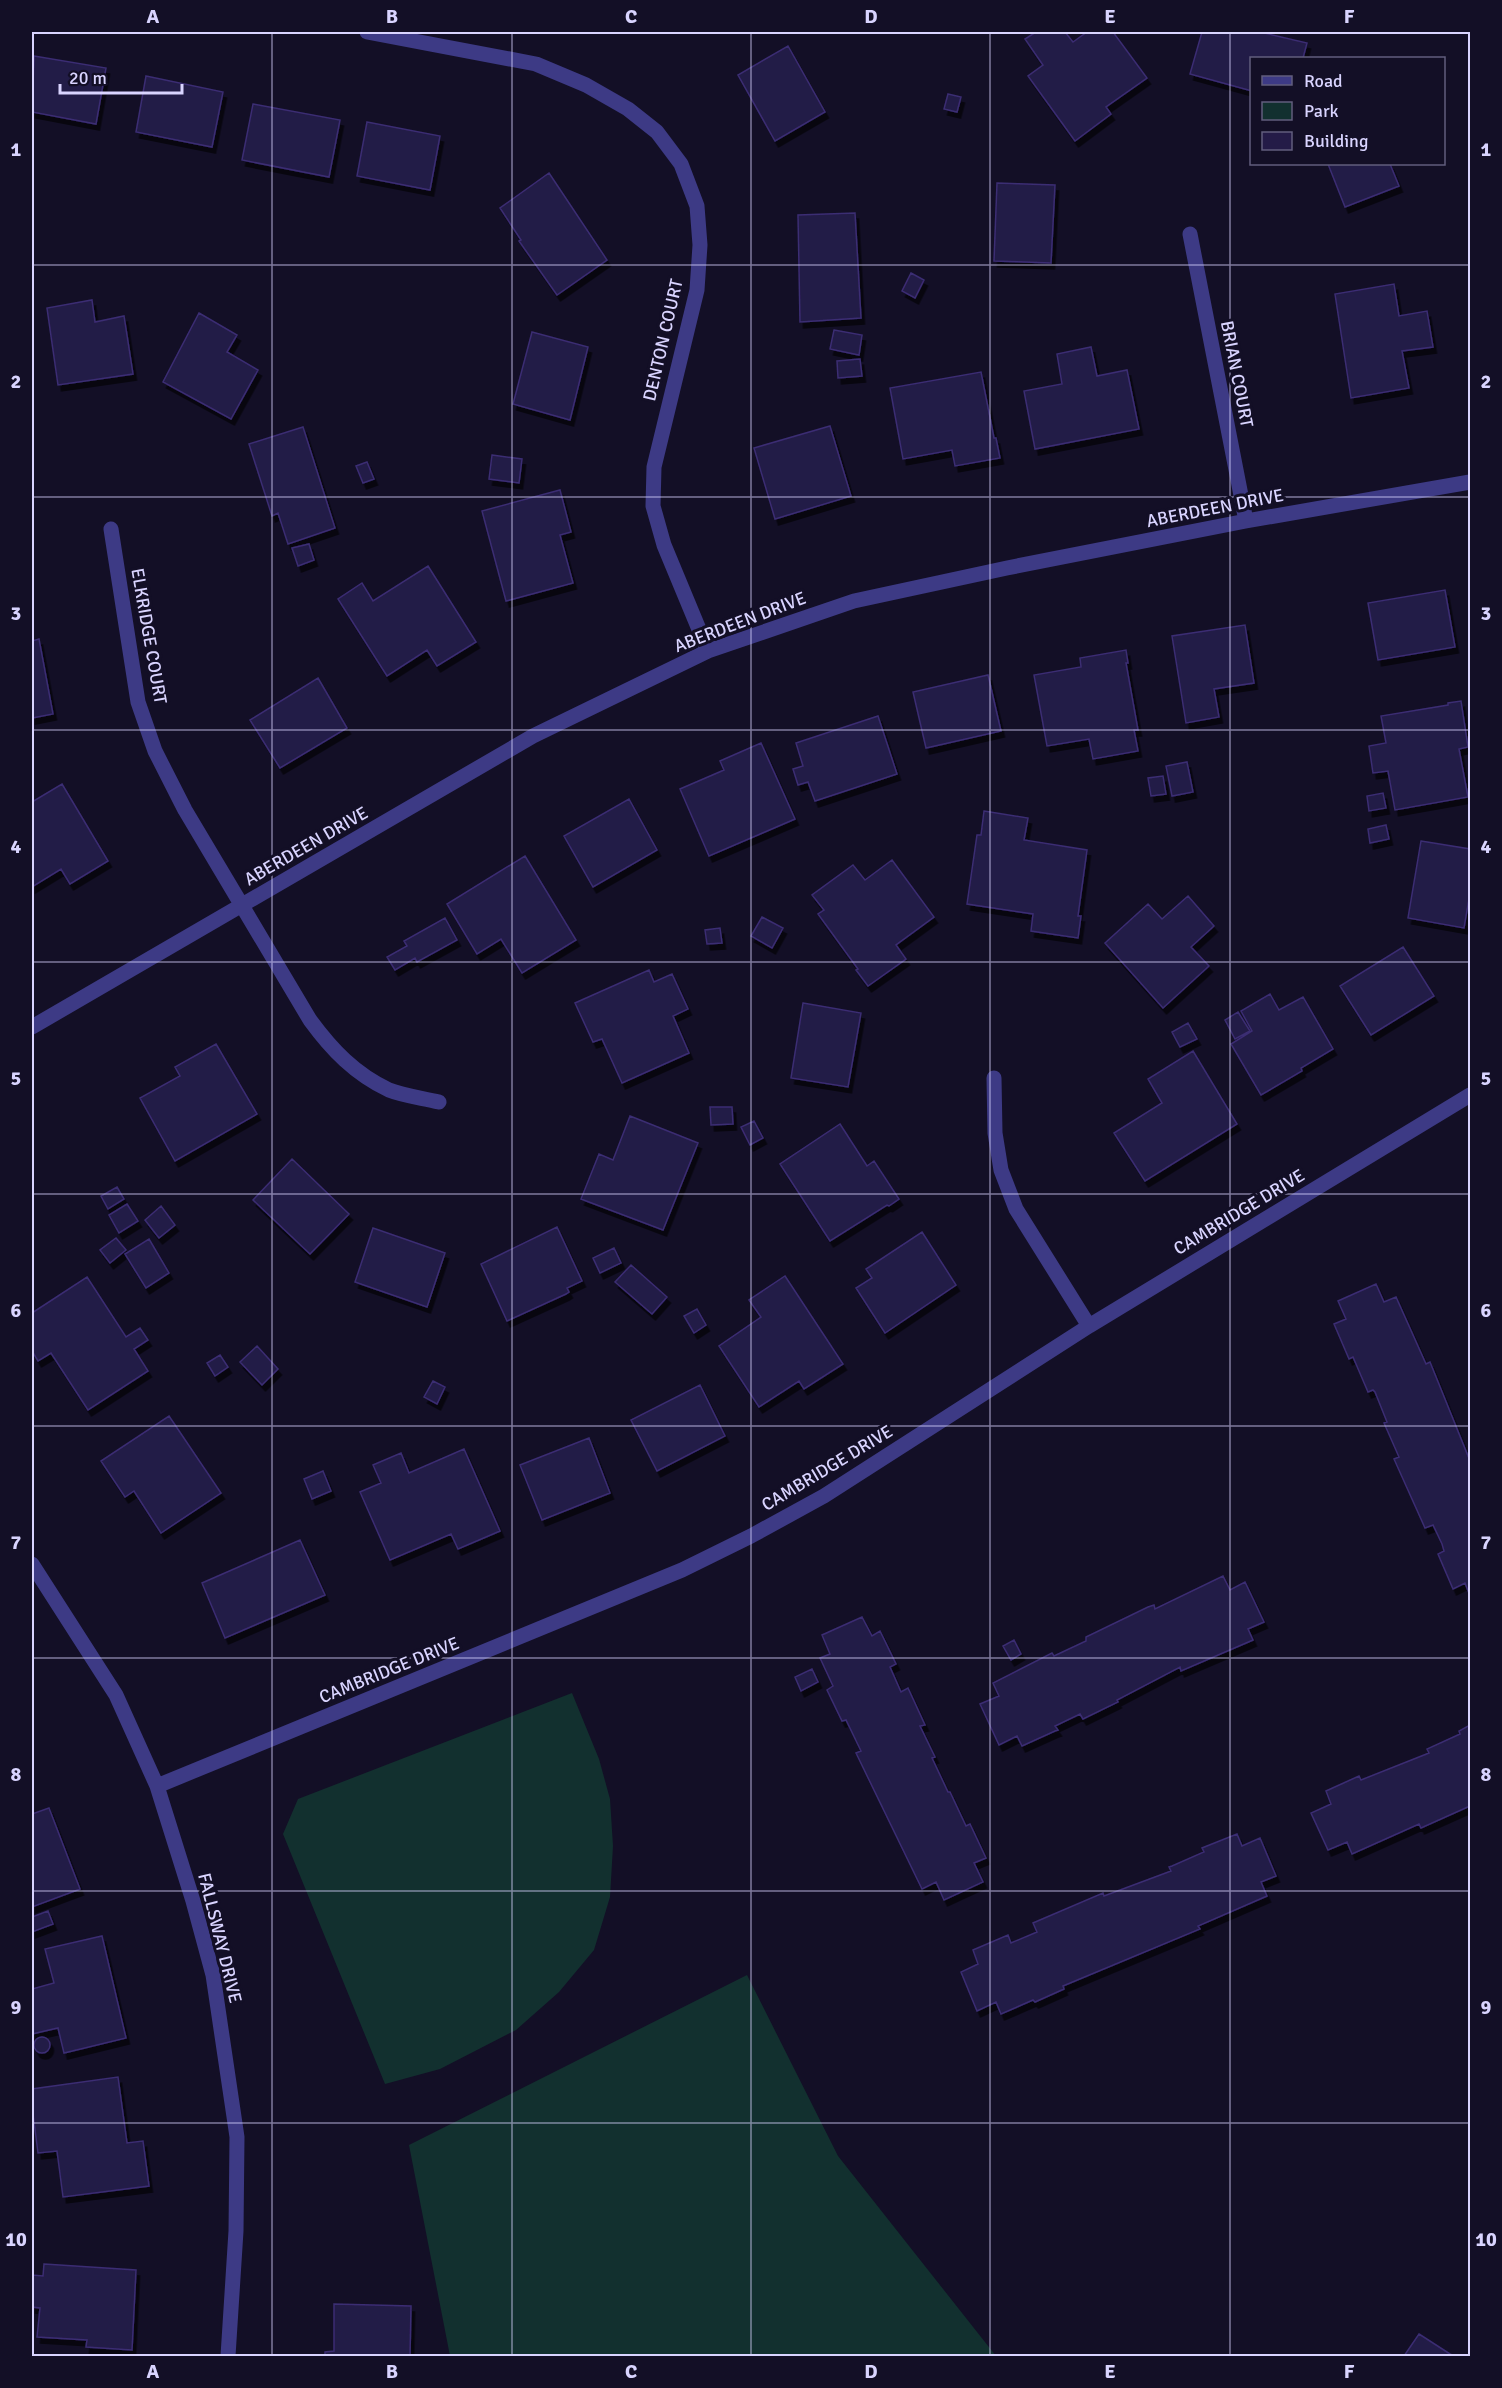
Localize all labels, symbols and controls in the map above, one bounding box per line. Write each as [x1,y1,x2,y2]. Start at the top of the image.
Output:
text: A [147,4,160,29]
text: B [386,4,398,29]
text: C [625,4,637,29]
text: D [864,4,878,29]
text: E [1104,4,1116,29]
text: F [1344,4,1355,29]
scale bar [60,57,182,95]
legend [1250,57,1445,165]
text: 20 m [69,67,107,89]
text: Road [1304,70,1343,92]
text: Park [1304,100,1339,122]
text: Building [1304,130,1368,152]
text: 1 [11,137,22,162]
text: 1 [1481,137,1492,162]
street label: DENTON COURT [638,277,688,403]
street label: BRIAN COURT [1216,319,1258,429]
text: 2 [11,369,21,394]
text: 2 [1481,369,1491,394]
street label: ABERDEEN DRIVE [1144,484,1286,532]
street label: ELKRIDGE COURT [126,566,172,706]
street label: ABERDEEN DRIVE [671,587,809,657]
text: 3 [11,601,21,626]
text: 3 [1481,601,1491,626]
street label: ABERDEEN DRIVE [240,802,372,890]
text: 4 [11,834,22,859]
text: 4 [1481,834,1492,859]
text: 5 [11,1066,21,1091]
text: 5 [1481,1066,1491,1091]
street label: CAMBRIDGE DRIVE [1169,1164,1309,1260]
text: 6 [11,1298,22,1323]
text: 6 [1481,1298,1492,1323]
street label: CAMBRIDGE DRIVE [757,1420,897,1516]
text: 7 [11,1530,22,1555]
text: 7 [1481,1530,1492,1555]
street label: CAMBRIDGE DRIVE [316,1632,462,1708]
text: 8 [11,1762,22,1787]
text: 8 [1481,1762,1492,1787]
street label: FALLSWAY DRIVE [193,1871,247,2005]
text: 9 [11,1995,22,2020]
text: 9 [1481,1995,1492,2020]
text: 10 [5,2227,27,2252]
text: 10 [1475,2227,1497,2252]
text: A [147,2359,160,2384]
text: B [386,2359,398,2384]
text: C [625,2359,637,2384]
text: D [864,2359,878,2384]
text: E [1104,2359,1116,2384]
text: F [1344,2359,1355,2384]

